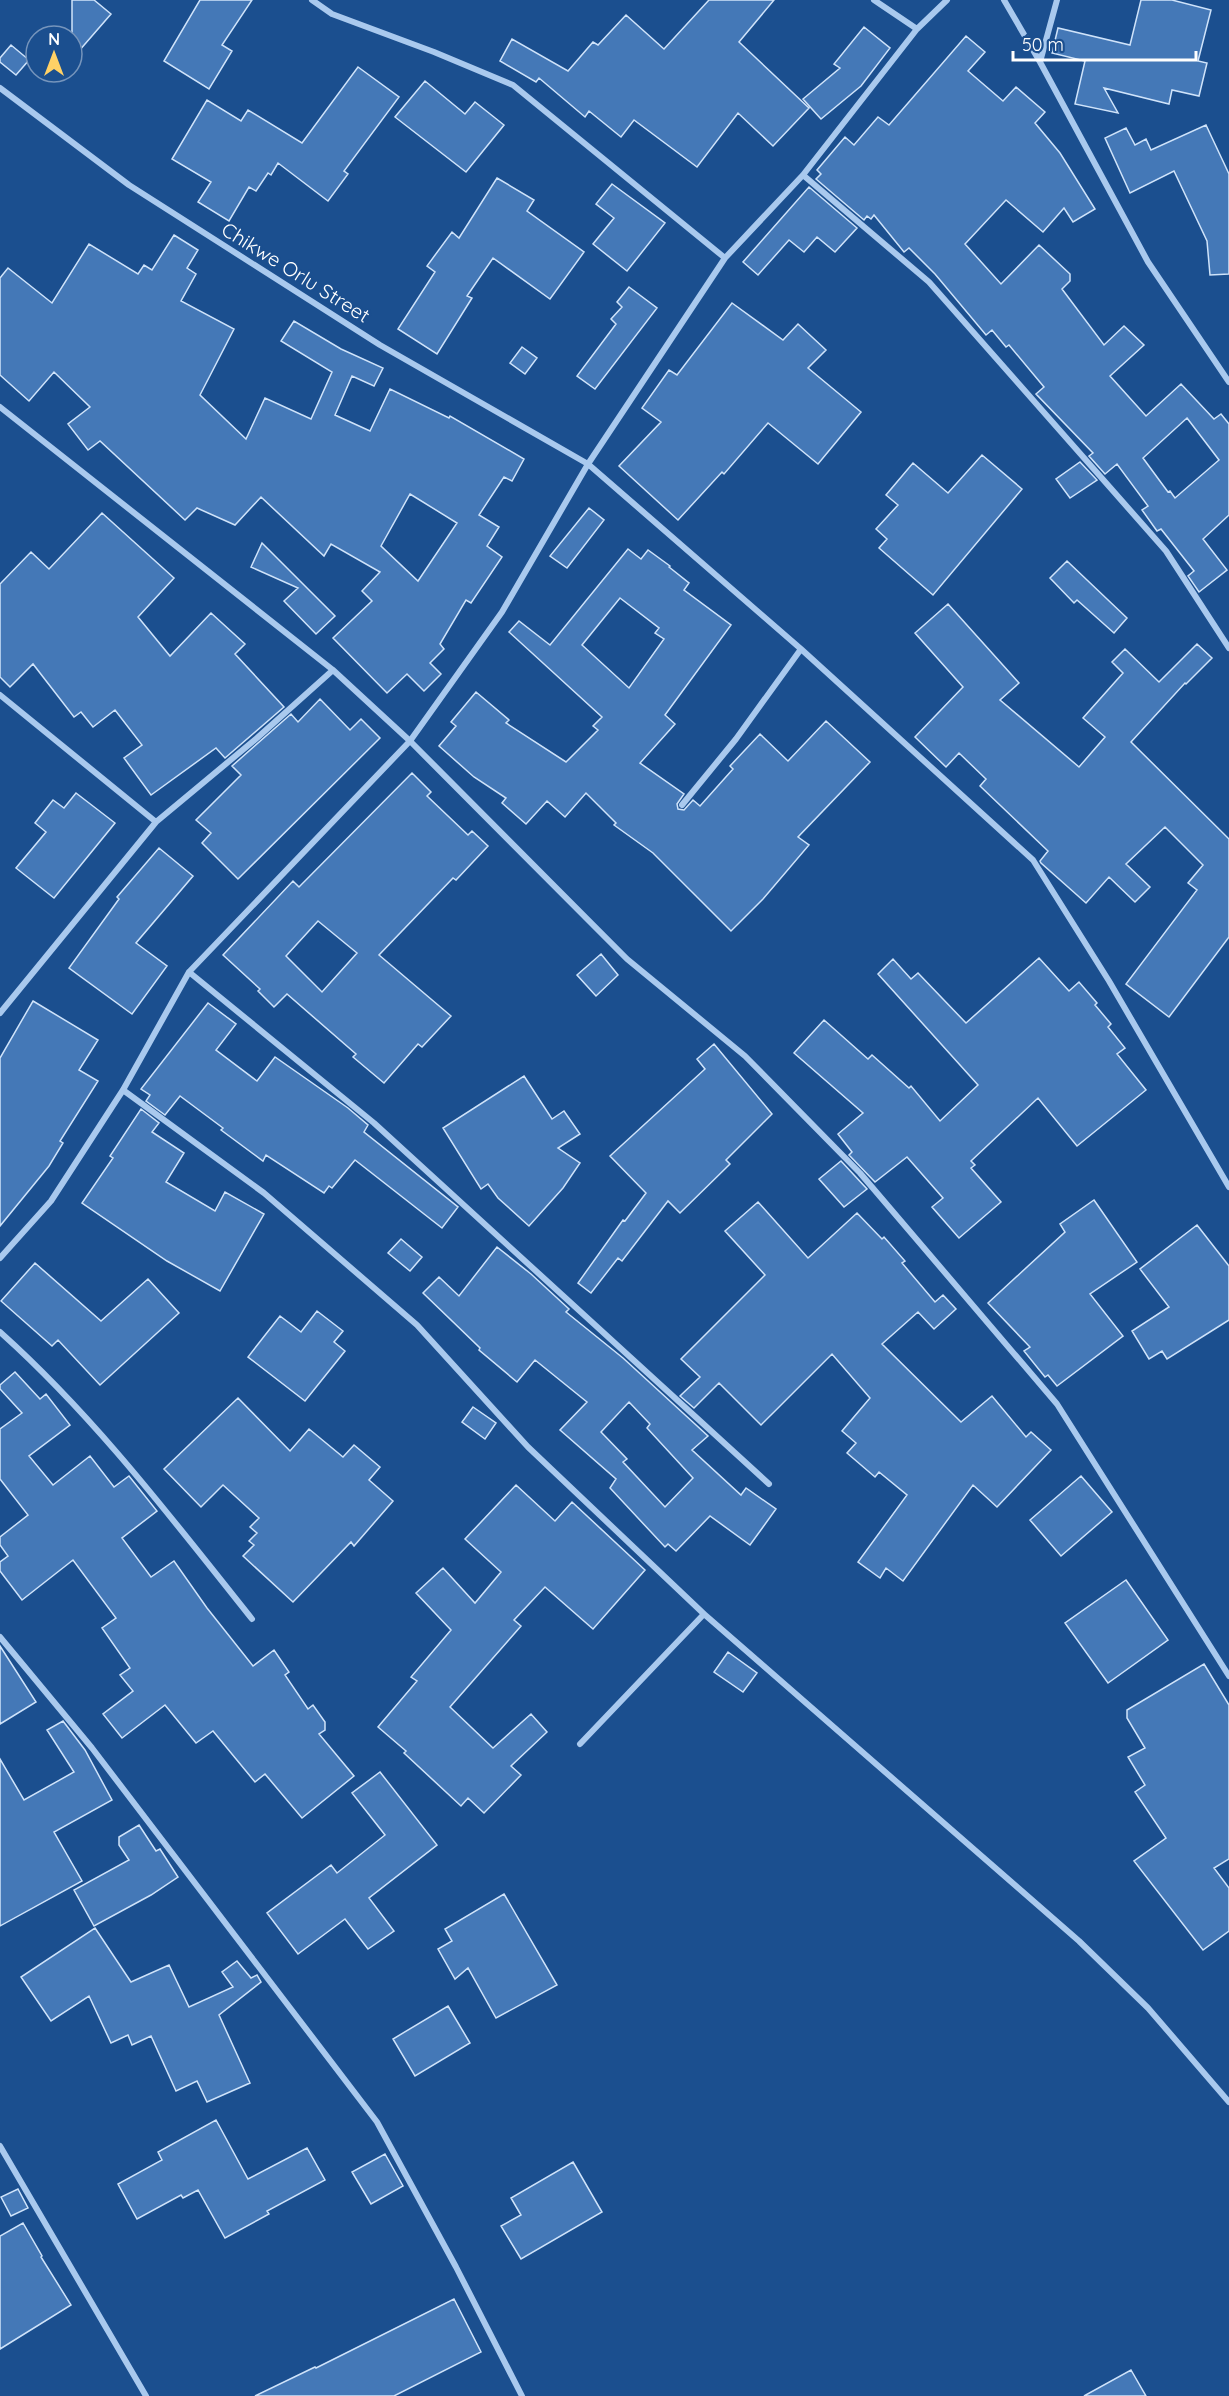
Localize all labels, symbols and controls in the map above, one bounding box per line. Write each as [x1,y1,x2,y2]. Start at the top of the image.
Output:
north arrow [24,24,84,84]
scale bar [1013,24,1196,62]
text: N [48,29,60,49]
text: 50 m [1022,33,1064,56]
street label: Chikwe Orlu Street [217,216,375,328]

